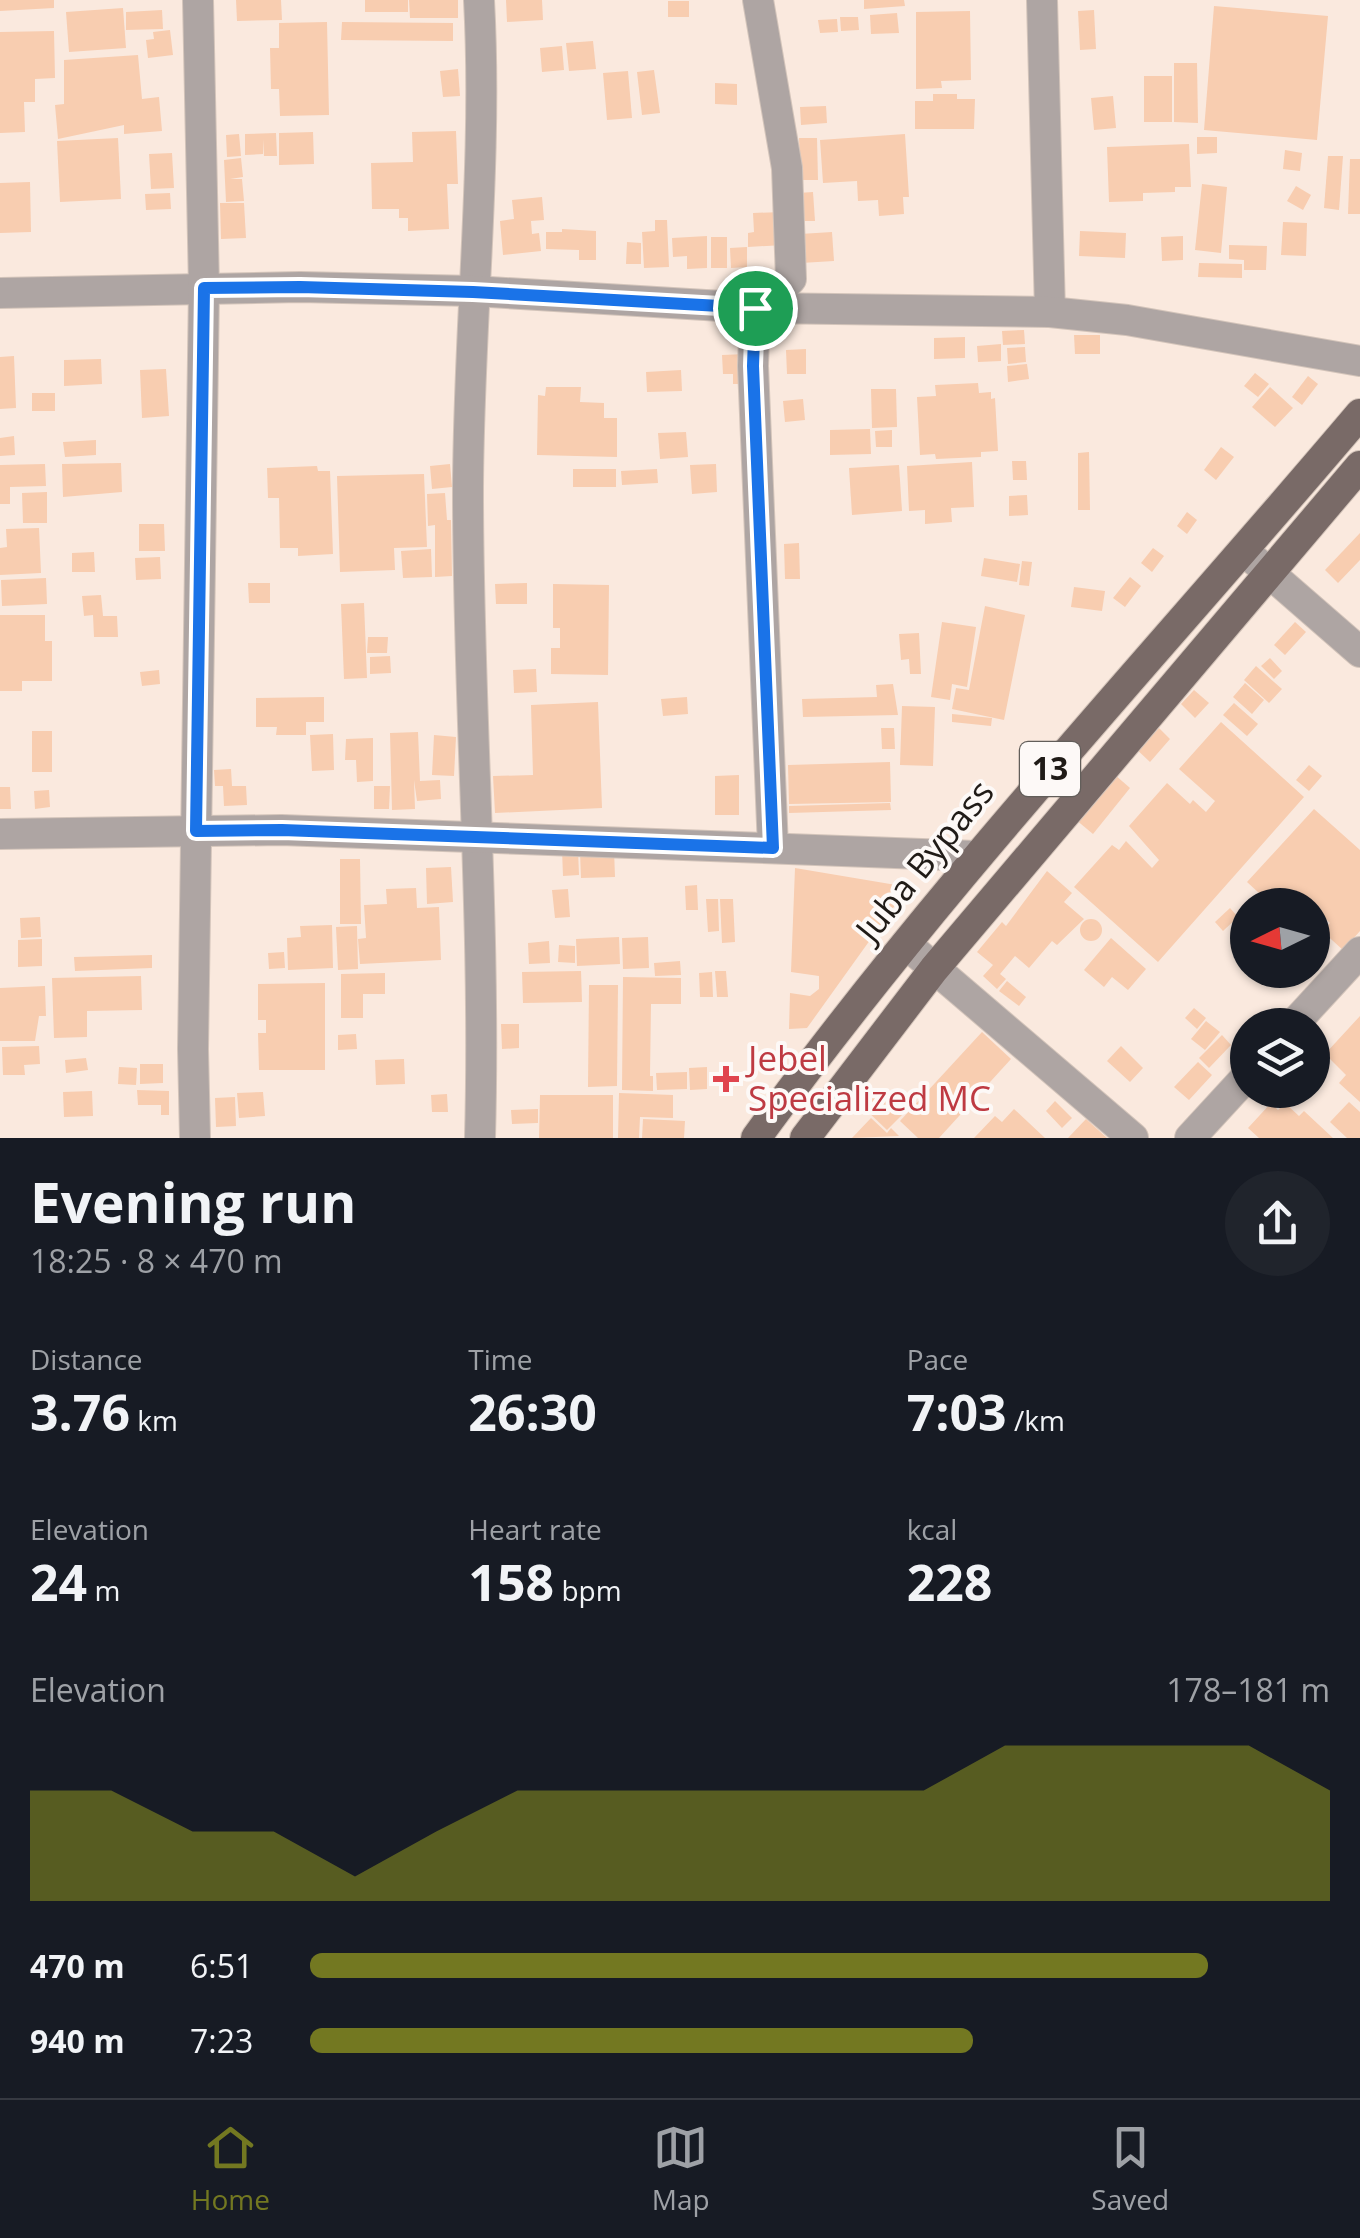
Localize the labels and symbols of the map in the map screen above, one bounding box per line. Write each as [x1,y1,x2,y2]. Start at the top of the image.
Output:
pin [713,266,798,351]
road number: 13 [1020,742,1080,796]
street label: Juba Bypass [842,769,1004,953]
north arrow [1230,888,1330,988]
place label: Jebel Specialized MC [745,1034,991,1121]
marker: Jebel Specialized MC [713,1066,739,1092]

